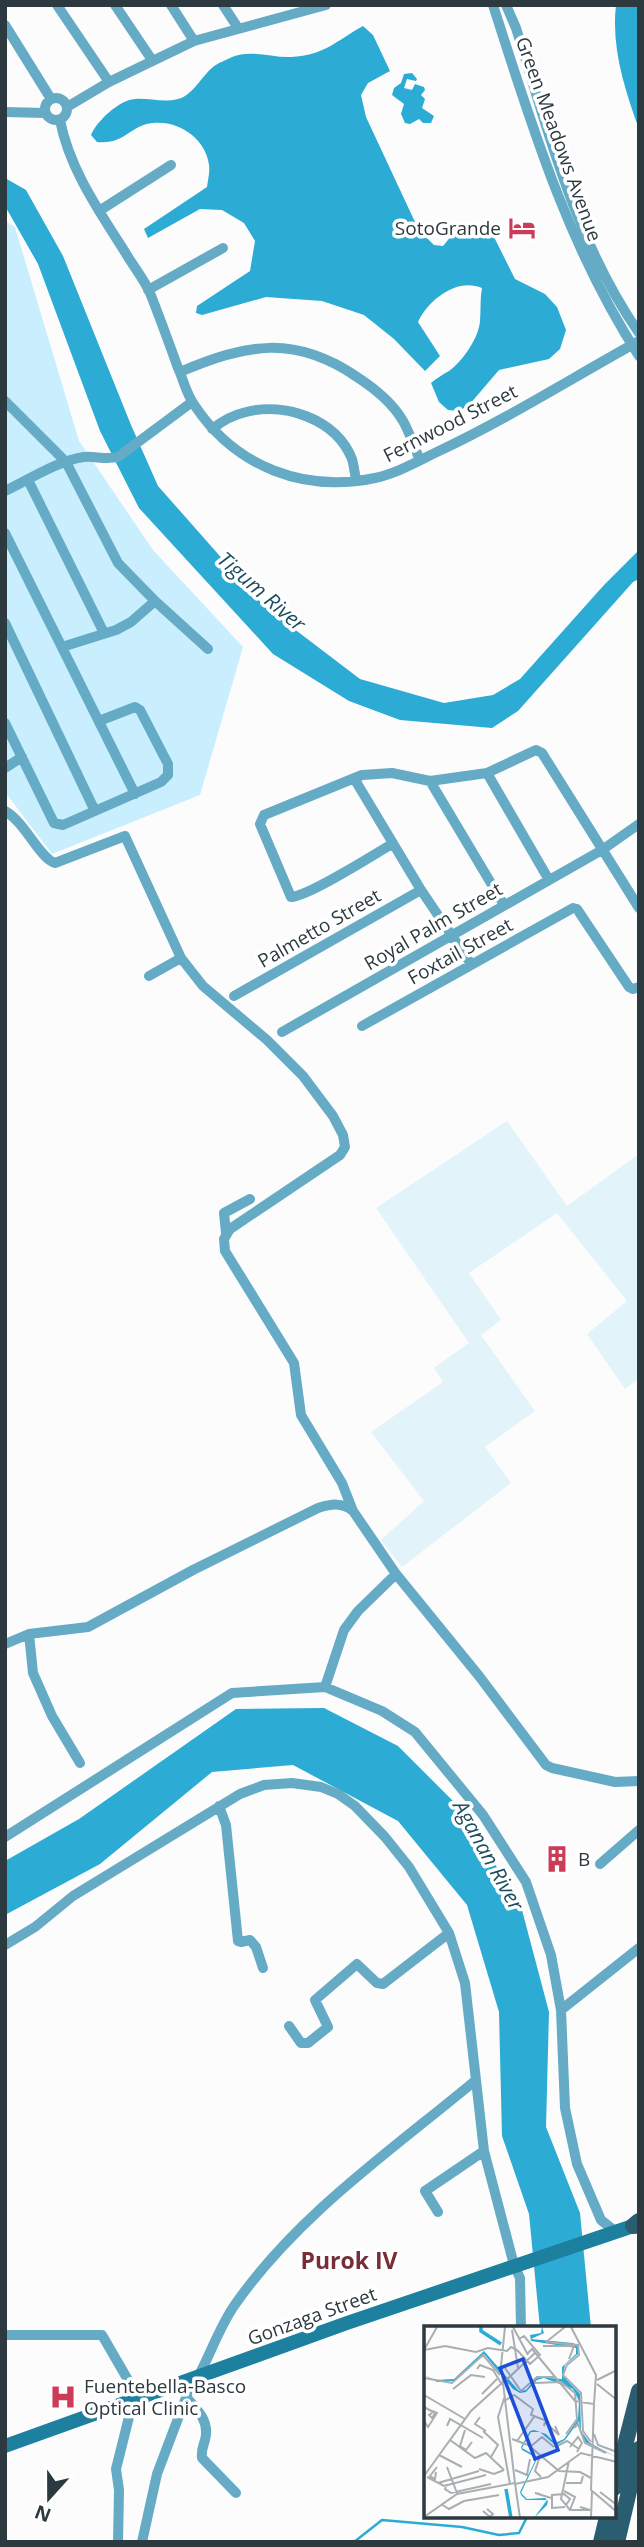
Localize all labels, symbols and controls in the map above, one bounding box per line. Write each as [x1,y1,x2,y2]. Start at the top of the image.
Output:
street label: Green Meadows Avenue [510,33,608,245]
hotel icon: SotoGrande [507,213,537,243]
place label: SotoGrande [395,215,501,241]
street label: Fernwood Street [379,378,522,468]
water label: Tigum River [212,545,313,638]
street label: Royal Palm Street [359,876,507,976]
street label: Palmetto Street [253,882,385,974]
street label: Foxtail Street [403,911,517,991]
water label: Aganan River [446,1793,531,1916]
building icon: B [542,1844,572,1874]
place label: B [578,1846,590,1872]
district label: Purok IV [300,2244,398,2276]
street label: Gonzaga Street [244,2281,380,2351]
inset map [424,2326,616,2519]
place label: Fuentebella-Basco Optical Clinic [84,2373,246,2421]
hospital icon: Fuentebella-Basco Optical Clinic [48,2382,78,2412]
north arrow [14,2463,84,2533]
text: N [31,2499,55,2529]

